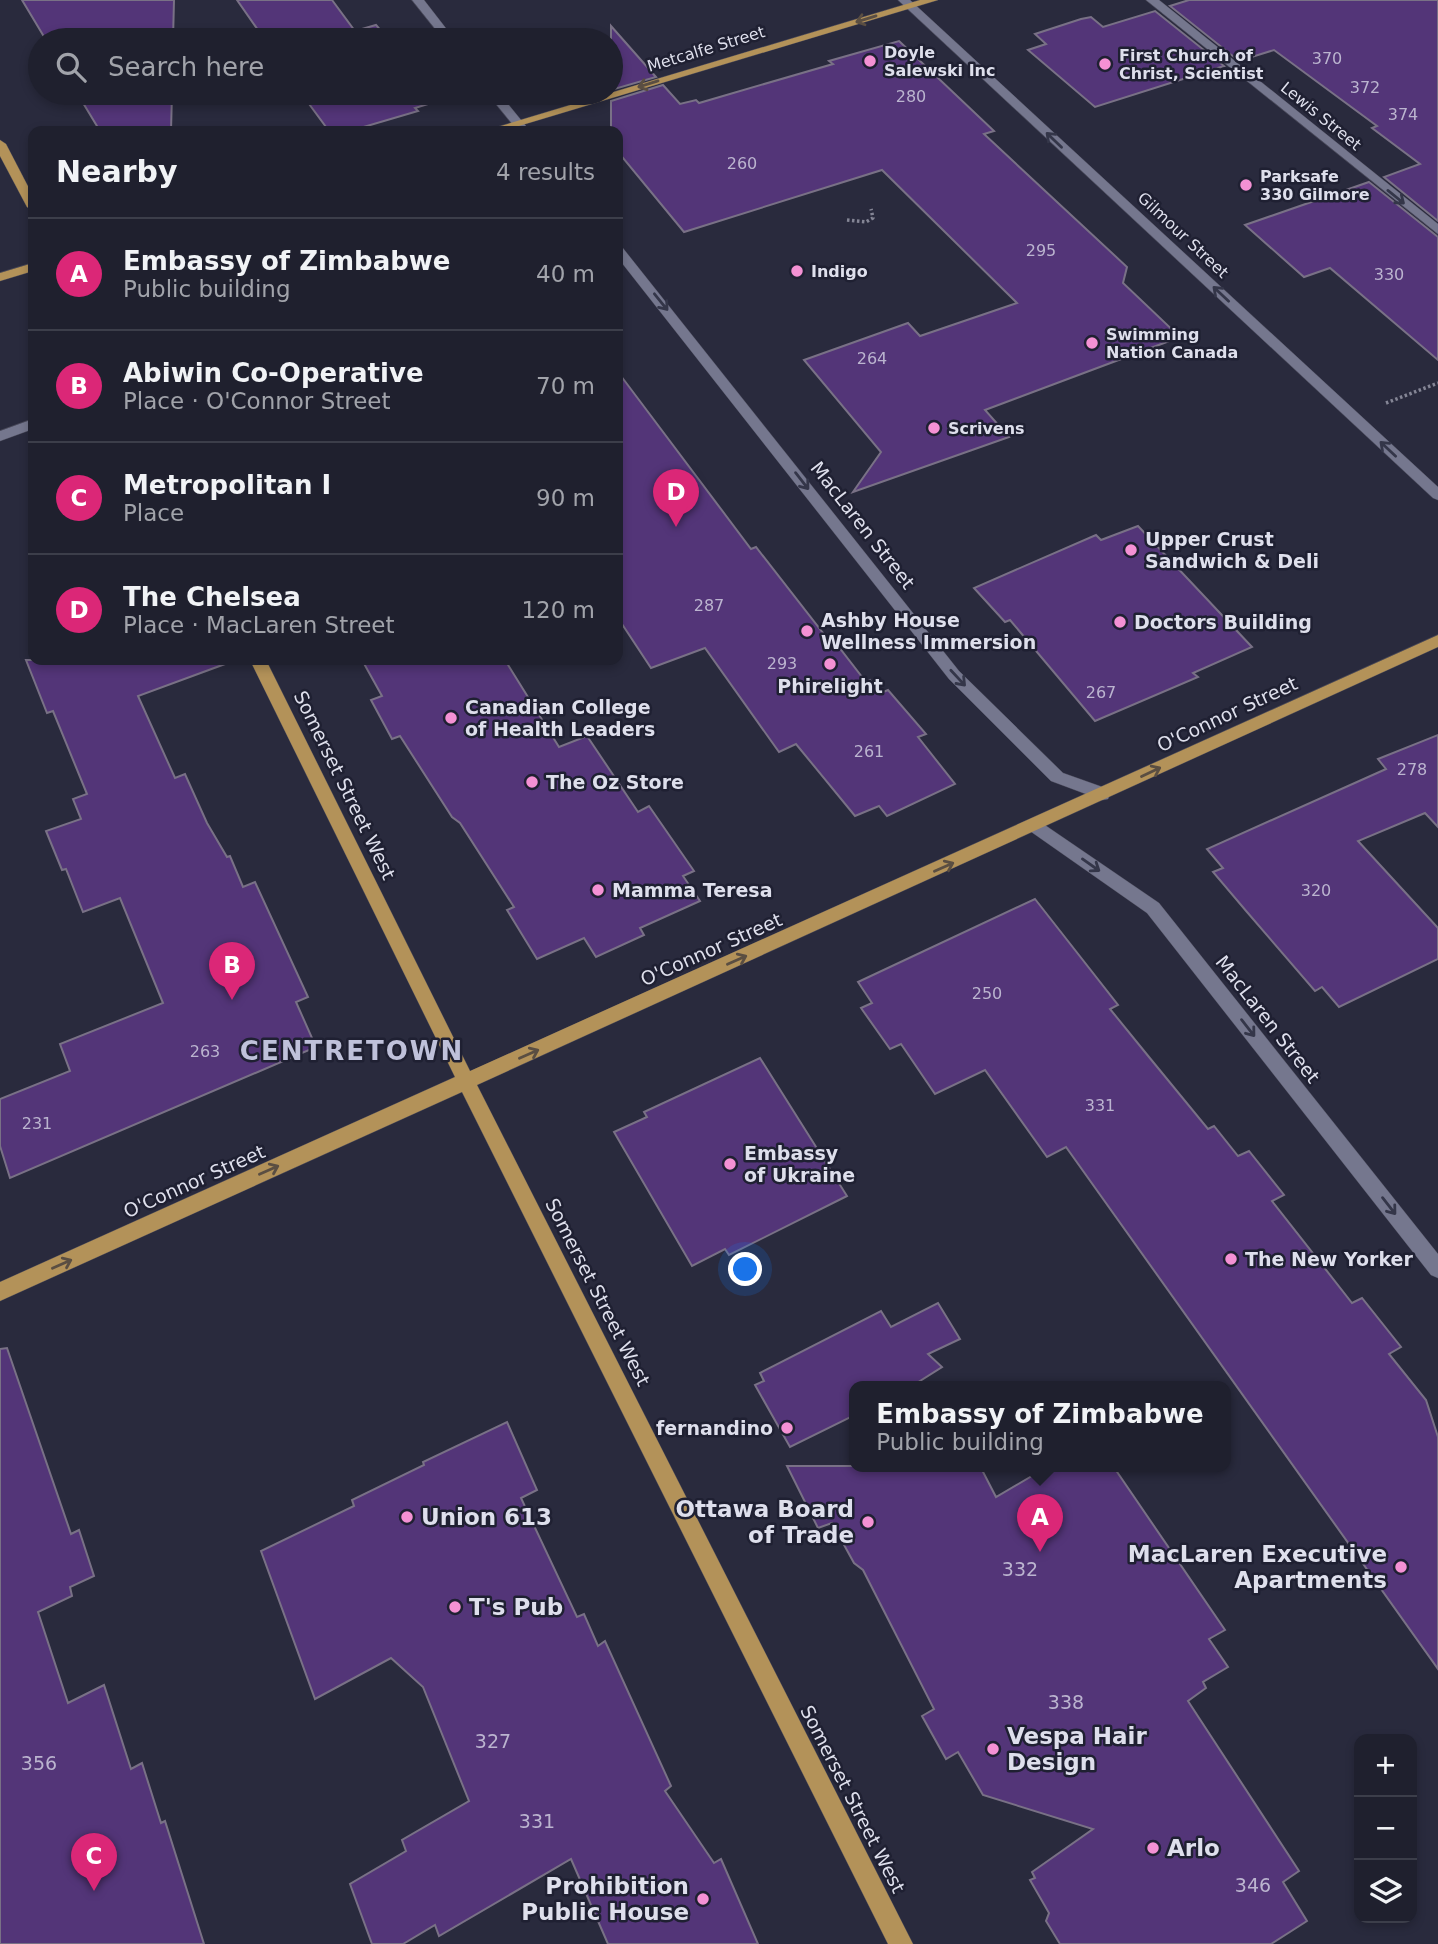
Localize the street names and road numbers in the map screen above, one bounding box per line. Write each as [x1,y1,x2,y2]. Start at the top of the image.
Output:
street label: Metcalfe Street [645,22,767,76]
street label: Lewis Street [1277,78,1365,154]
street label: Gilmour Street [1134,188,1232,282]
street label: MacLaren Street [806,457,920,593]
street label: O'Connor Street [1153,672,1301,756]
street label: Somerset Street West [290,687,400,883]
street label: O'Connor Street [637,908,785,990]
street label: MacLaren Street [1211,951,1325,1087]
street label: O'Connor Street [120,1140,268,1222]
street label: Somerset Street West [541,1195,655,1389]
street label: Somerset Street West [796,1702,910,1896]

